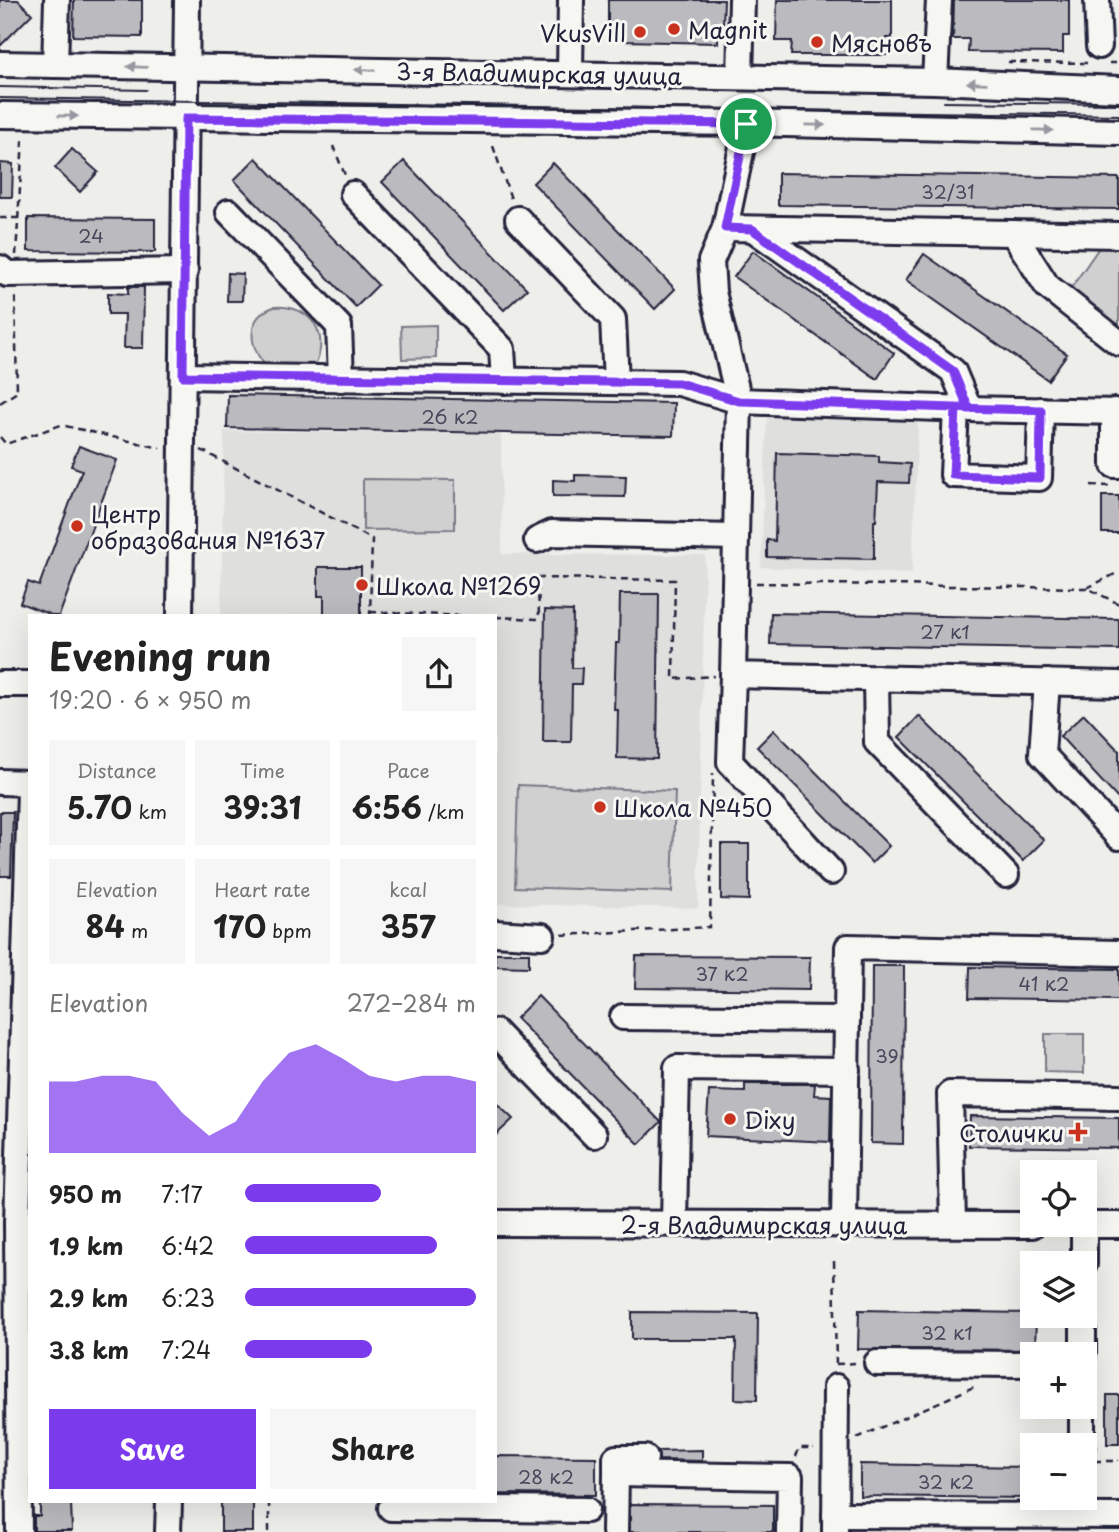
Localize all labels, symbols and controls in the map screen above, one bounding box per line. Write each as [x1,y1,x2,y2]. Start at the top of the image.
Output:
place label: Magnit [688,12,768,47]
place label: VkusVill [540,15,626,50]
marker: Magnit [666,21,682,37]
marker: VkusVill [632,24,648,40]
place label: Мясновъ [831,25,932,60]
marker: Мясновъ [809,34,825,50]
street label: 3-я Владимирская улица [396,53,683,93]
one-way arrow [126,62,148,73]
one-way arrow [353,64,375,75]
one-way arrow [966,77,988,88]
pin [716,94,776,154]
icon: arrive [727,105,765,143]
one-way arrow [57,110,79,122]
one-way arrow [805,119,827,131]
one-way arrow [1032,124,1054,136]
house number: 32/31 [921,177,975,205]
house number: 24 [78,221,104,249]
house number: 26 к2 [422,402,478,430]
place label: Центр образования №1637 [91,496,325,557]
marker: Центр образования №1637 [69,518,85,534]
place label: Школа №1269 [376,568,541,603]
marker: Школа №1269 [354,577,370,593]
house number: 27 к1 [920,617,970,645]
text: Evening run [49,627,271,684]
button: share [402,637,476,711]
text: 19:20 · 6 × 950 m [49,682,251,717]
text: Distance [77,756,157,784]
text: Time [240,756,285,784]
text: Pace [387,756,430,784]
text: 5.70 [67,784,132,829]
text: 39:31 [223,784,302,829]
text: 6:56 [352,784,422,829]
place label: Школа №450 [614,790,772,825]
text: km [132,797,167,825]
text: /km [422,797,464,825]
marker: Школа №450 [592,799,608,815]
text: Elevation [76,875,158,903]
text: Heart rate [215,875,310,903]
text: kcal [389,875,427,903]
text: 84 [85,903,125,948]
text: 170 [213,903,266,948]
text: 357 [381,903,436,948]
text: m [125,916,148,944]
text: bpm [266,916,312,944]
house number: 37 к2 [695,959,749,987]
house number: 41 к2 [1019,969,1069,997]
text: Elevation [49,985,148,1020]
text: 272–284 m [347,985,476,1020]
house number: 39 [875,1041,899,1069]
place label: Dixy [744,1102,795,1137]
marker: Dixy [722,1111,738,1127]
place label: Столички [959,1115,1064,1150]
marker: Столички [1070,1124,1086,1140]
map controls [1020,1160,1097,1510]
button: locate [1020,1160,1097,1237]
text: 950 m [49,1176,122,1211]
text: 7:17 [161,1176,203,1211]
street label: 2-я Владимирская улица [621,1207,908,1242]
text: 1.9 km [49,1228,123,1263]
text: 6:42 [161,1228,214,1263]
button: layers [1020,1251,1097,1328]
text: 2.9 km [49,1280,128,1315]
text: 6:23 [161,1280,215,1315]
house number: 32 к1 [921,1318,973,1346]
text: 3.8 km [49,1332,129,1367]
text: 7:24 [161,1332,211,1367]
button: + [1020,1342,1097,1419]
button: Save [49,1409,256,1489]
button: Share [270,1409,476,1489]
button: − [1020,1433,1097,1510]
house number: 28 к2 [518,1462,574,1490]
house number: 32 к2 [918,1467,974,1495]

